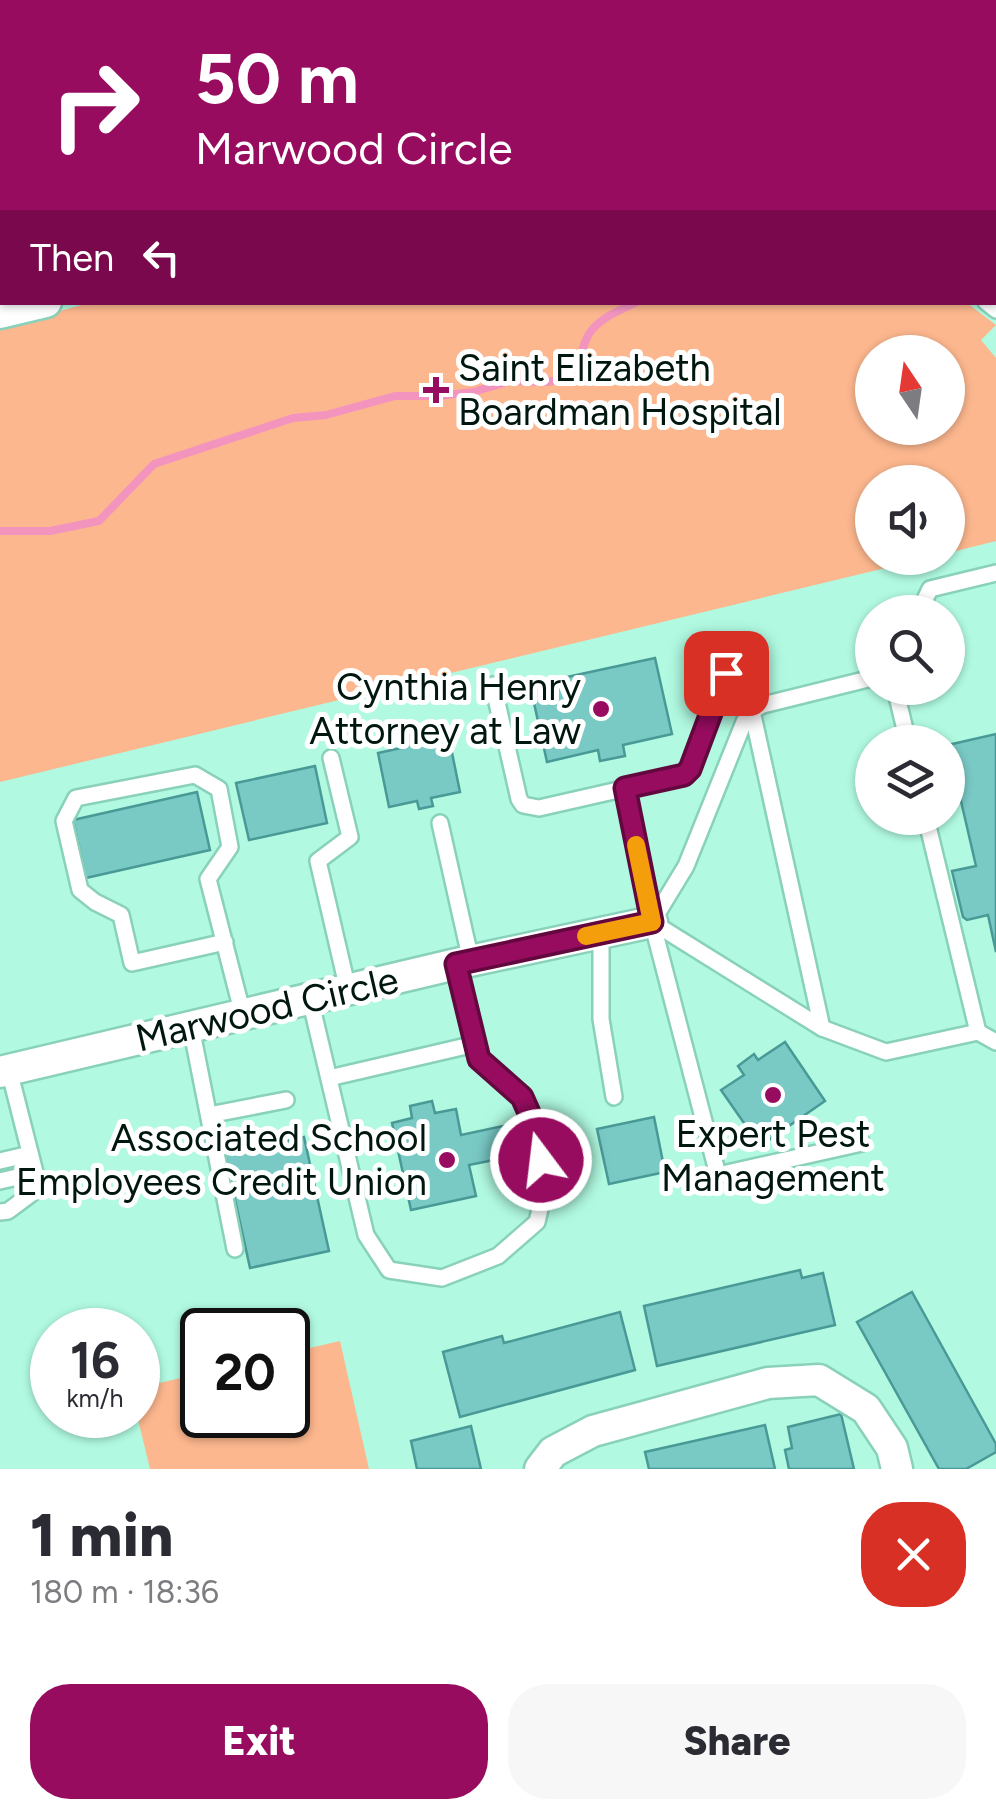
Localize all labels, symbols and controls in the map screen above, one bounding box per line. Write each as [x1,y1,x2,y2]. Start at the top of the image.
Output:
text: 50 m [195,36,359,121]
icon: right [30,40,160,170]
text: Marwood Circle [195,121,513,175]
icon: left [134,230,189,285]
text: Then [30,235,114,281]
north arrow [855,335,965,445]
map controls [855,335,965,835]
place label: Saint Elizabeth Boardman Hospital [458,345,782,435]
marker: Saint Elizabeth Boardman Hospital [423,377,449,403]
button: sound [855,465,965,575]
button: search [855,595,965,705]
pin [684,631,769,716]
icon: arrive [699,646,754,701]
place label: Cynthia Henry Attorney at Law [309,664,581,754]
marker: Cynthia Henry Attorney at Law [590,698,612,720]
button: layers [855,725,965,835]
street label: Marwood Circle [131,956,403,1062]
marker: Expert Pest Management [762,1084,784,1106]
position arrow [489,1108,593,1212]
place label: Expert Pest Management [661,1111,885,1201]
place label: Associated School Employees Credit Union [16,1115,427,1205]
marker: Associated School Employees Credit Union [436,1149,458,1171]
speed limit sign: 20 [180,1308,310,1438]
text: 16 [70,1330,120,1391]
text: km/h [66,1383,124,1413]
text: 1 min [30,1499,173,1571]
button: close [861,1502,966,1607]
text: 180 m · 18:36 [30,1573,219,1611]
button: Exit [30,1684,488,1799]
button: Share [508,1684,966,1799]

